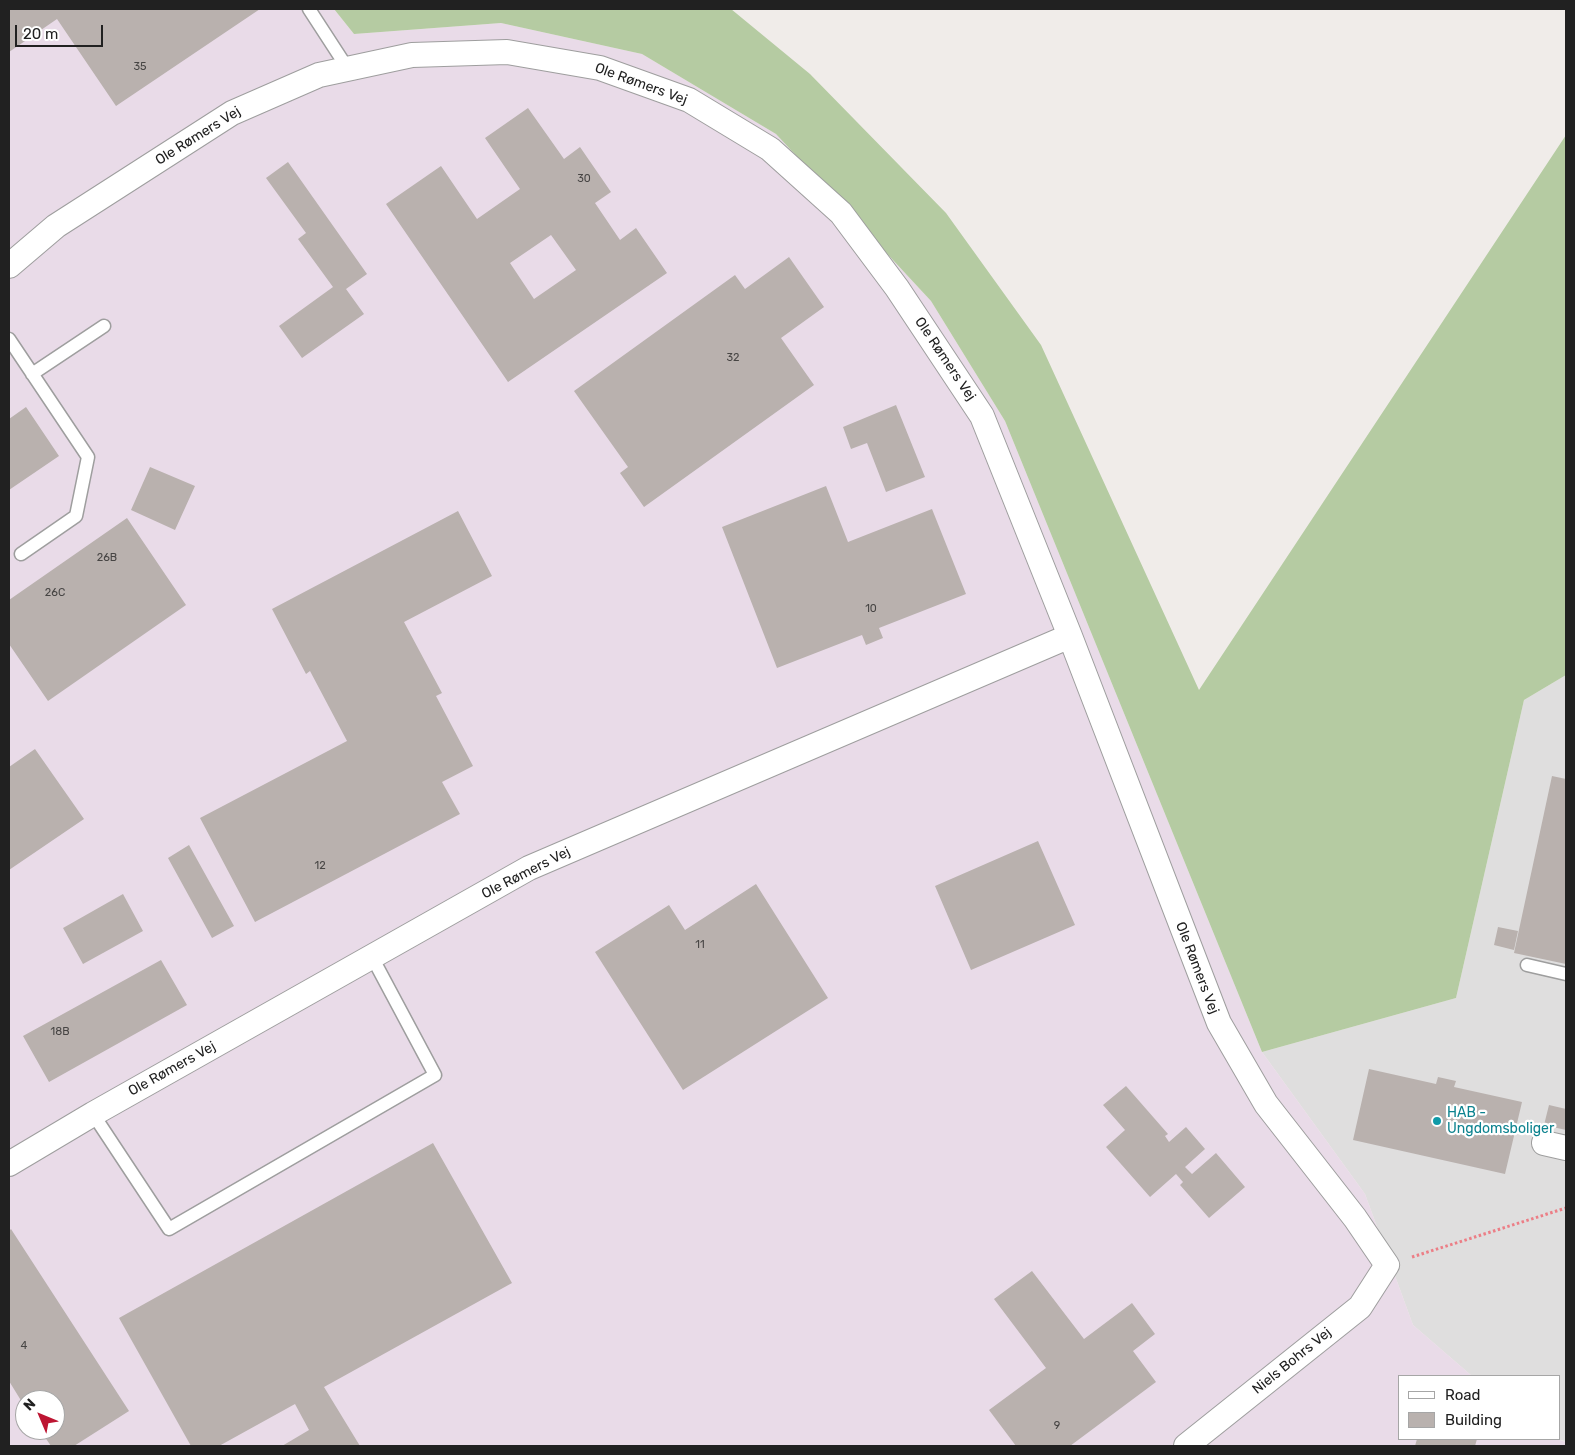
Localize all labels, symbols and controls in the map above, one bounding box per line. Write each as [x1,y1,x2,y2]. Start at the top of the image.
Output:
scale bar [18,15,105,47]
text: 20 m [23,25,58,43]
street label: Ole Rømers Vej [592,59,690,109]
house number: 35 [133,60,147,74]
street label: Ole Rømers Vej [152,103,244,169]
house number: 30 [577,172,591,186]
street label: Ole Rømers Vej [911,314,979,404]
house number: 32 [726,351,740,365]
house number: 26B [97,551,117,565]
house number: 26C [45,586,65,600]
house number: 10 [865,602,877,616]
street label: Ole Rømers Vej [479,843,573,903]
house number: 12 [314,859,326,873]
street label: Ole Rømers Vej [1172,920,1222,1016]
house number: 11 [695,938,705,952]
house number: 18B [50,1025,70,1039]
street label: Ole Rømers Vej [125,1038,219,1100]
place label: HAB - Ungdomsboliger [1447,1105,1554,1138]
marker: HAB - Ungdomsboliger [1431,1115,1443,1127]
street label: Niels Bohrs Vej [1249,1324,1335,1398]
house number: 4 [21,1339,27,1353]
legend [1398,1375,1560,1440]
text: Road [1445,1386,1481,1404]
north arrow [15,1390,65,1440]
text: N [20,1395,39,1414]
text: Building [1445,1411,1502,1429]
house number: 9 [1054,1419,1060,1433]

